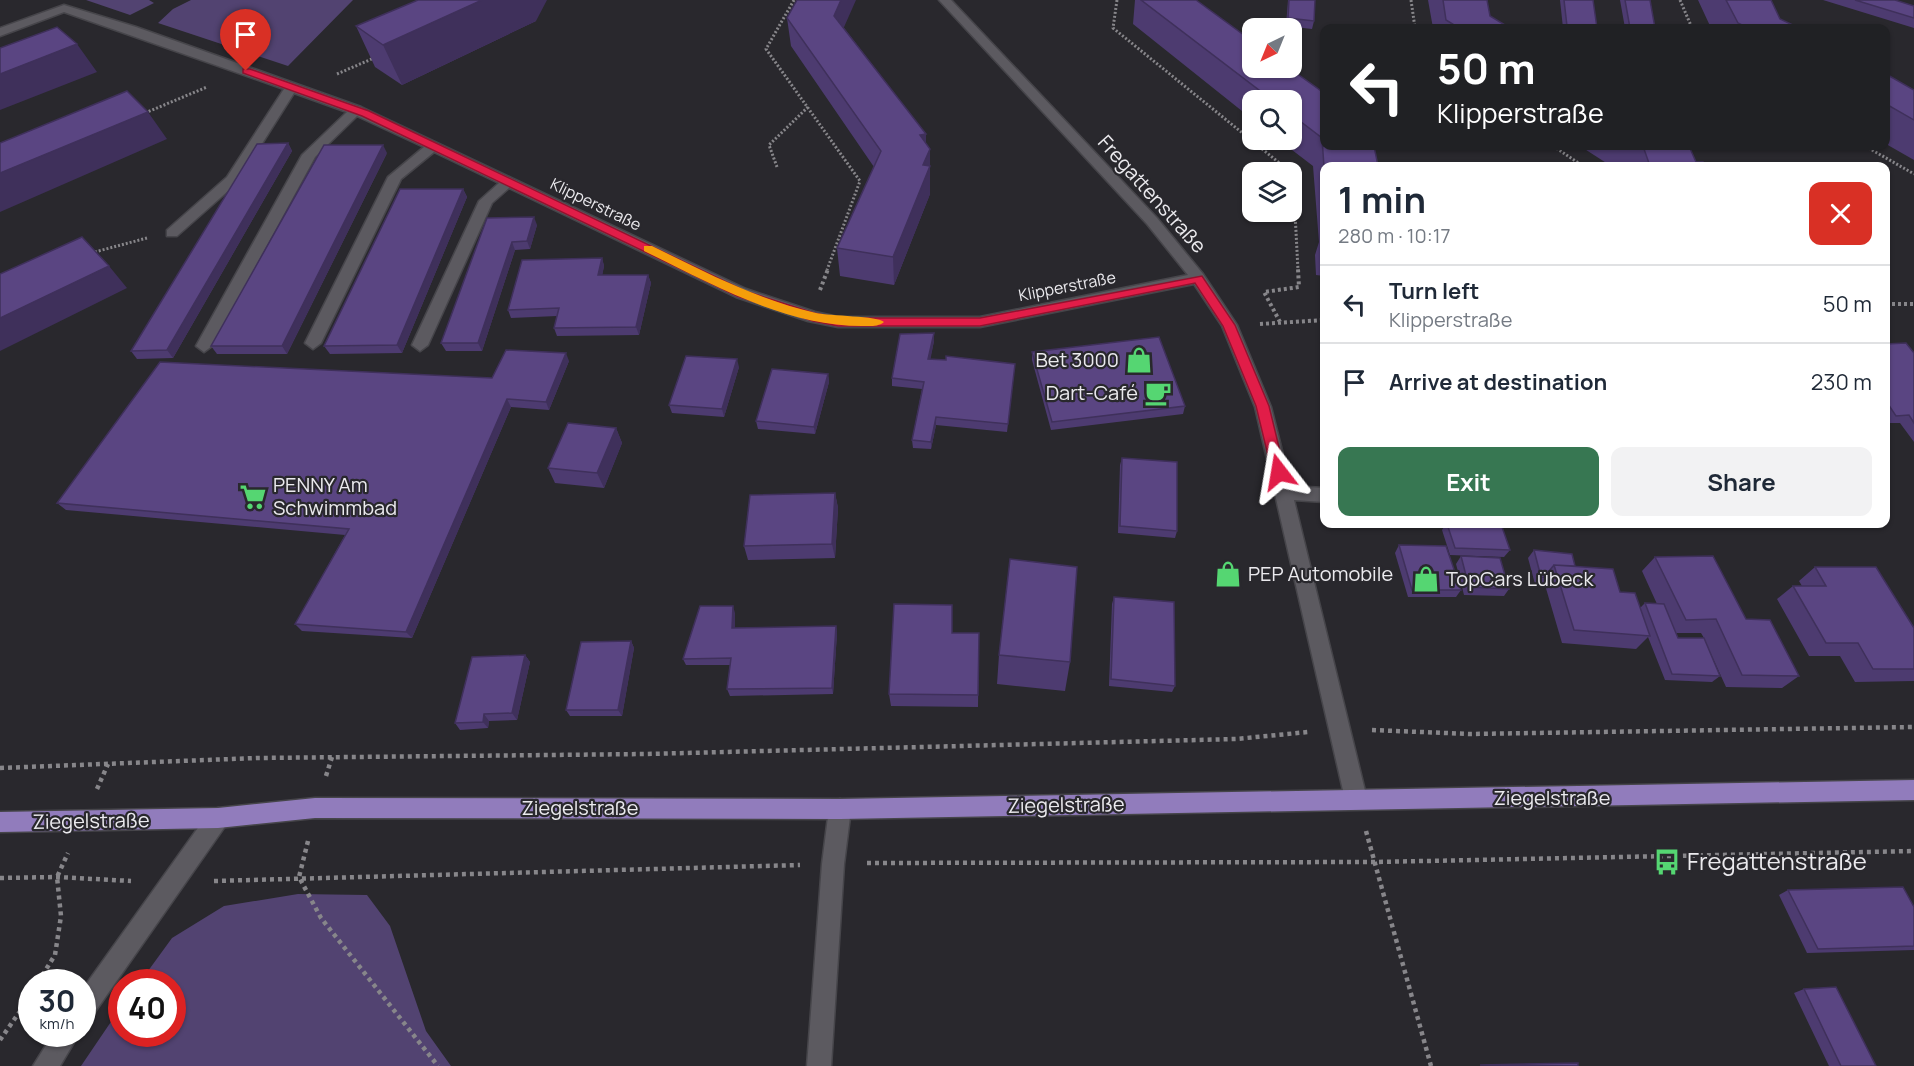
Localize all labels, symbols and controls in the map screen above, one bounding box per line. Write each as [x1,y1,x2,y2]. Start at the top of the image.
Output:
pin [220,9,271,71]
icon: arrive [229,18,262,51]
north arrow [1242,18,1302,78]
map controls [1242,18,1302,222]
text: 50 m [1437,39,1535,97]
icon: left [1338,48,1416,126]
button: search [1242,90,1302,150]
text: Klipperstraße [1437,94,1604,131]
street label: Fregattenstraße [1092,129,1213,258]
button: layers [1242,162,1302,222]
street label: Klipperstraße [547,172,645,236]
text: 1 min [1338,175,1426,224]
button: close [1809,182,1872,245]
text: 280 m · 10:17 [1338,222,1451,249]
street label: Klipperstraße [1016,266,1118,306]
text: Turn left [1389,276,1479,306]
icon: left [1338,288,1371,321]
text: 50 m [1823,289,1872,319]
text: Klipperstraße [1389,306,1512,333]
shop icon: Bet 3000 [1124,345,1154,375]
place label: Bet 3000 [1035,346,1119,373]
icon: arrive [1338,366,1371,399]
text: Arrive at destination [1389,367,1607,397]
text: 230 m [1811,367,1872,397]
cafe icon: Dart-Café [1143,378,1173,408]
place label: Dart-Café [1046,379,1138,406]
position arrow [1247,440,1311,504]
button: Exit [1338,447,1599,516]
button: Share [1611,447,1872,516]
place label: PENNY Am Schwimmbad [273,471,397,521]
supermarket icon: PENNY Am Schwimmbad [238,482,268,512]
shop icon: PEP Automobile [1213,559,1243,589]
place label: PEP Automobile [1248,560,1393,587]
shop icon: TopCars Lübeck [1411,564,1441,594]
place label: TopCars Lübeck [1446,565,1594,592]
street label: Ziegelstraße [1494,784,1610,811]
street label: Ziegelstraße [1007,790,1125,819]
street label: Ziegelstraße [522,794,638,821]
street label: Ziegelstraße [32,806,150,835]
place label: Fregattenstraße [1687,844,1867,877]
bus stop icon: Fregattenstraße [1652,847,1682,877]
speed limit sign: 40 [108,969,186,1047]
text: 30 [38,980,76,1021]
text: km/h [40,1013,74,1034]

